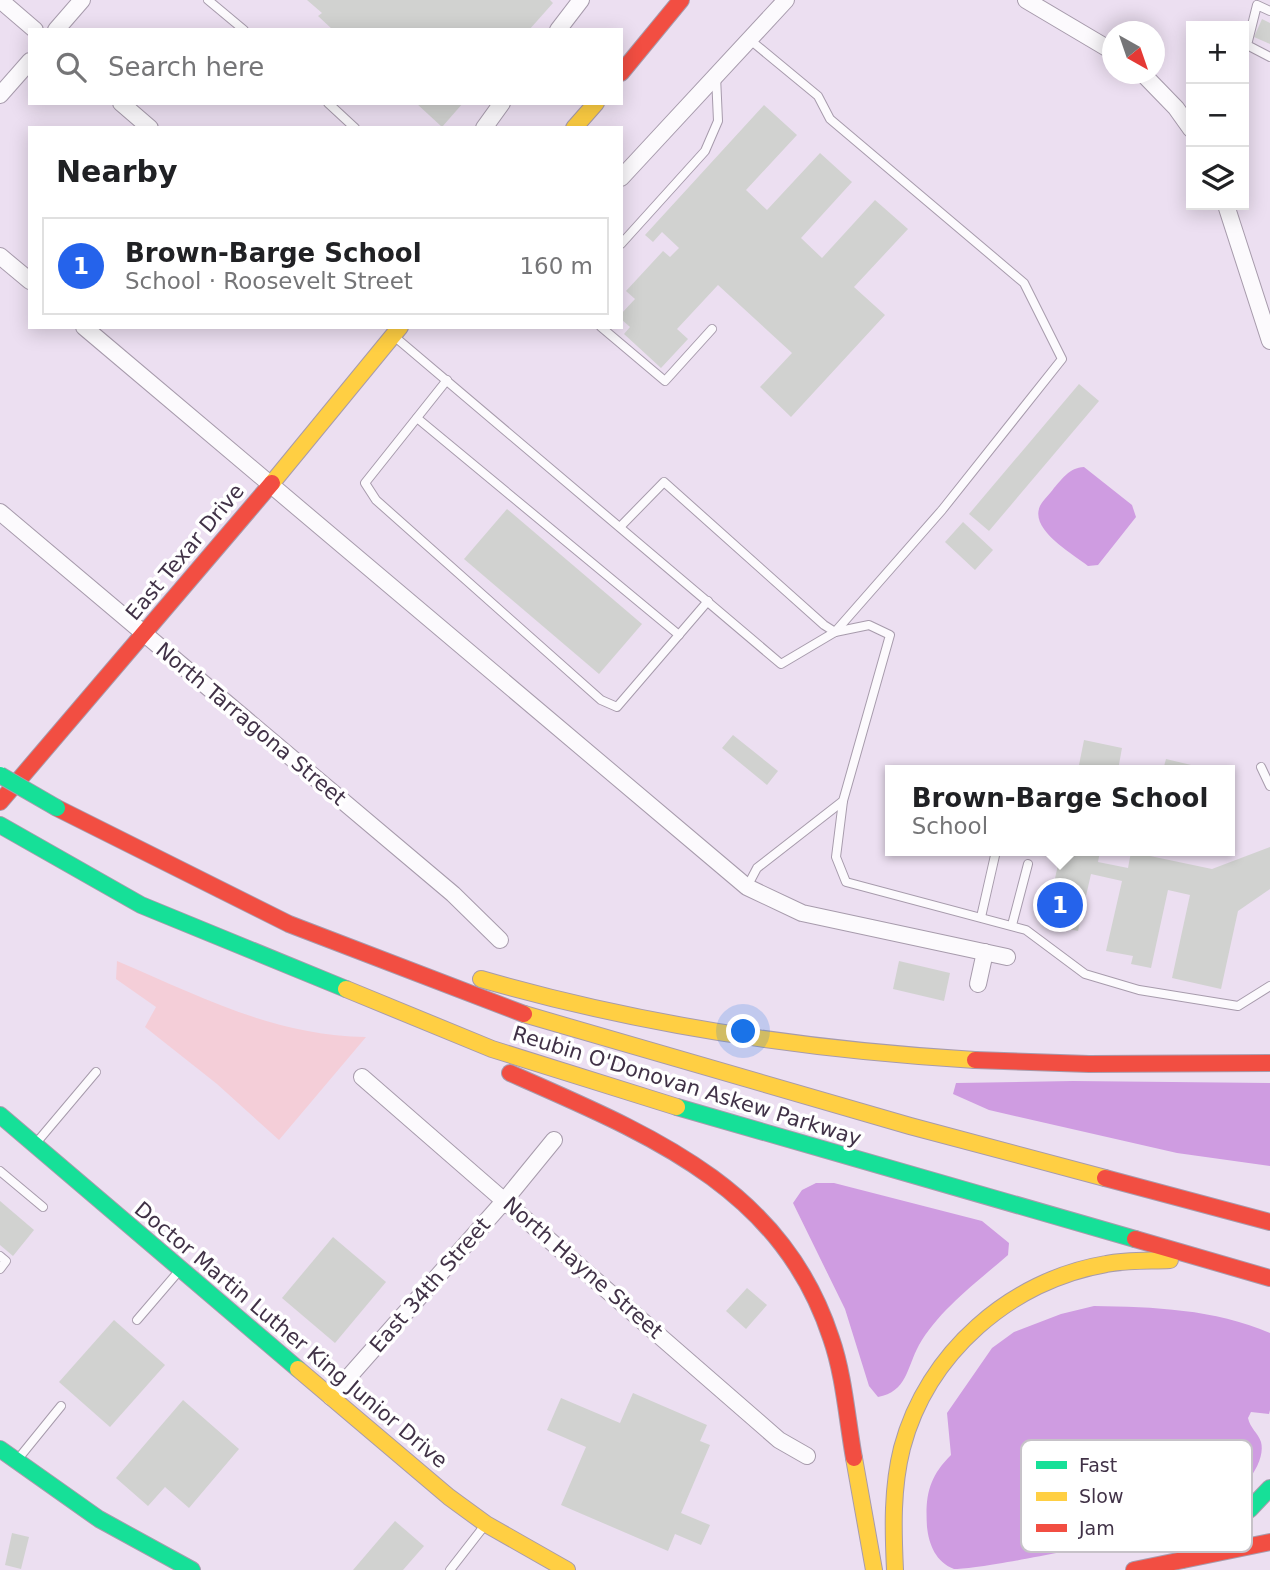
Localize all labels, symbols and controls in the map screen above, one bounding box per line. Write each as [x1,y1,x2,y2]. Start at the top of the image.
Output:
north arrow [1102,21,1165,84]
map controls [1186,21,1249,210]
button: + [1186,21,1249,84]
search box [28,28,623,105]
icon: search [52,48,90,86]
text: Search here [108,52,264,82]
button: − [1186,84,1249,147]
button: layers [1186,147,1249,210]
text: Nearby [56,154,178,189]
text: Brown-Barge School [125,238,422,268]
text: 1 [73,253,89,279]
text: 160 m [519,253,593,279]
text: School · Roosevelt Street [125,268,413,294]
street label: East Texar Drive [121,479,249,625]
street label: North Tarragona Street [151,638,351,810]
popup [885,765,1235,856]
text: Brown-Barge School [912,783,1208,813]
text: School [912,813,988,839]
pin: 1 [1037,879,1083,931]
your location [726,1014,760,1048]
street label: Reubin O'Donovan Askew Parkway [510,1021,864,1151]
street label: North Hayne Street [498,1192,668,1344]
street label: Doctor Martin Luther King Junior Drive [130,1197,452,1473]
street label: East 34th Street [365,1213,495,1357]
legend [1021,1440,1252,1552]
text: Fast [1079,1454,1117,1476]
text: Slow [1079,1485,1124,1507]
text: Jam [1078,1517,1115,1539]

